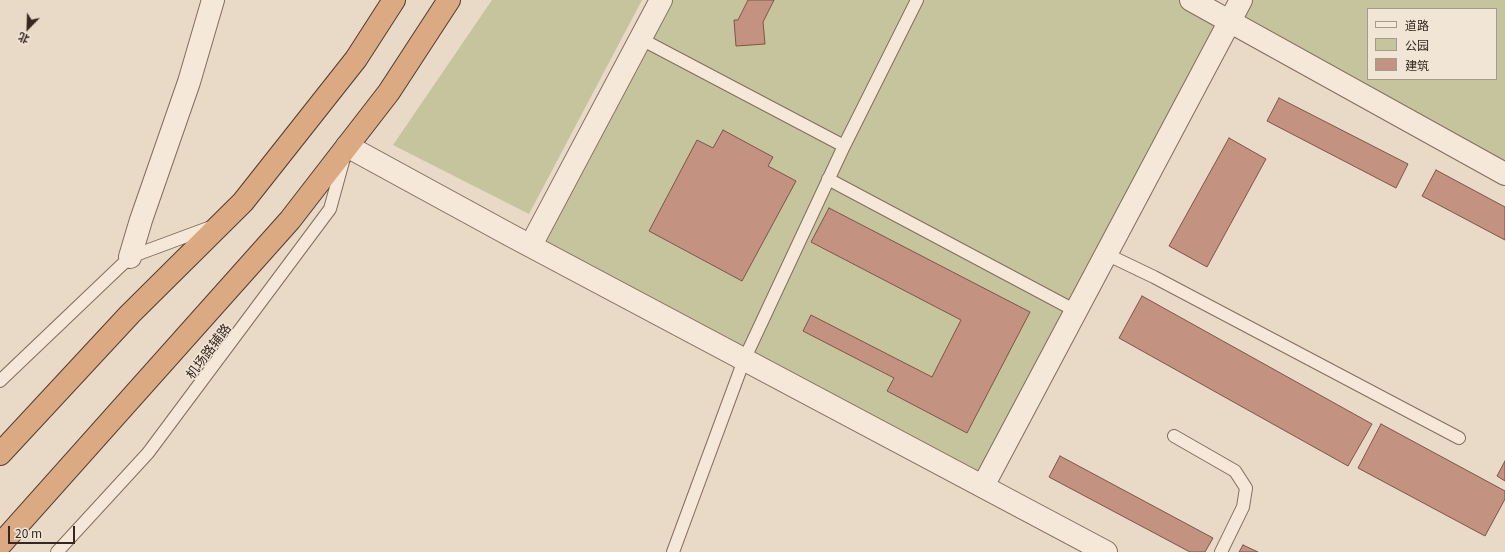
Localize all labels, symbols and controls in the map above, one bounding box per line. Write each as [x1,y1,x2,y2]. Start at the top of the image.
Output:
north arrow [8,8,48,48]
legend [1367,8,1497,80]
text: 道路 [1405,16,1429,33]
text: 北 [15,30,31,49]
text: 公园 [1405,36,1429,53]
text: 建筑 [1405,56,1429,73]
street label: 机场路辅路 [182,320,234,382]
scale bar [10,518,77,544]
text: 20 m [15,524,42,541]

